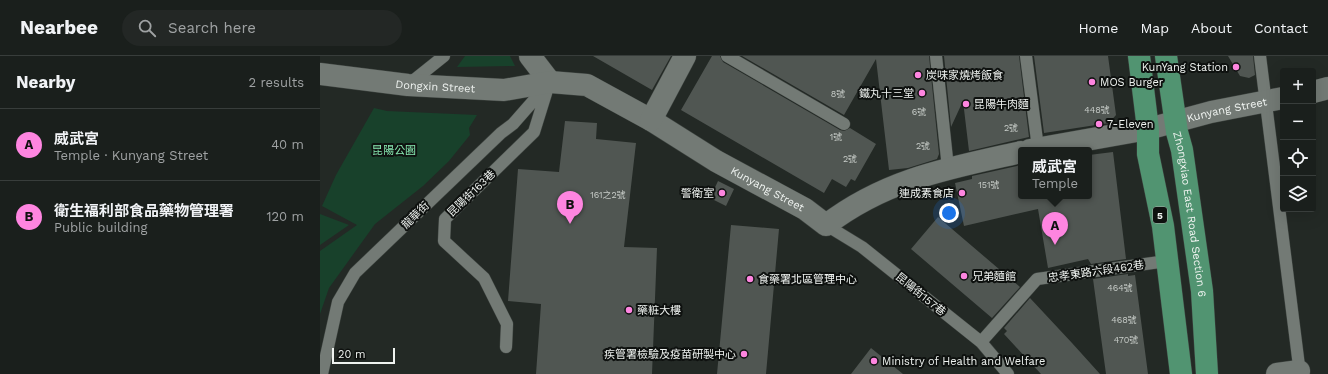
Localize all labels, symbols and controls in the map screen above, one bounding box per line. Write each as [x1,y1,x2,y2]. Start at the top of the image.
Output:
search box [122,10,402,46]
text: Nearbee [20,16,98,39]
icon: search [136,17,158,39]
text: Search here [168,19,256,37]
text: Home [1078,20,1118,36]
text: Map [1140,20,1169,36]
text: About [1191,20,1232,36]
text: Contact [1254,20,1308,36]
place label: KunYang Station [1142,61,1228,74]
marker: KunYang Station [1231,62,1241,72]
map controls [1280,68,1316,212]
button: + [1280,68,1316,104]
place label: 炭味家燒烤飯食 [926,69,1003,82]
marker: 炭味家燒烤飯食 [913,70,923,80]
text: Nearby [16,72,75,92]
text: 2 results [249,75,304,90]
place label: MOS Burger [1100,76,1164,89]
street label: Dongxin Street [395,77,476,96]
marker: MOS Burger [1087,77,1097,87]
place label: 鐵丸十三堂 [859,87,914,100]
marker: 鐵丸十三堂 [917,88,927,98]
house number: 8號 [831,89,845,99]
street label: Kunyang Street [1185,95,1268,125]
place label: 昆陽牛肉麵 [974,98,1029,111]
marker: 昆陽牛肉麵 [961,99,971,109]
button: − [1280,104,1316,140]
house number: 448號 [1084,105,1110,115]
house number: 6號 [912,107,926,117]
place label: 7-Eleven [1107,118,1154,131]
marker: 7-Eleven [1094,119,1104,129]
house number: 2號 [1004,123,1018,133]
text: 威武宮 [54,130,99,148]
street label: Zhongxiao East Road Section 6 [1170,130,1208,298]
house number: 1號 [830,132,842,142]
text: A [25,137,33,152]
text: 40 m [271,137,304,152]
button: locate [1280,140,1316,176]
house number: 2號 [916,141,930,151]
park label: 昆陽公園 [372,144,416,157]
popup [1018,147,1092,199]
text: Temple · Kunyang Street [54,148,208,163]
house number: 2號 [843,154,857,164]
text: 威武宮 [1032,158,1077,176]
street label: Kunyang Street [728,164,807,215]
street label: 昆陽街163巷 [445,167,498,219]
text: Temple [1032,176,1078,191]
button: layers [1280,176,1316,212]
house number: 151號 [978,180,1000,190]
place label: 警衛室 [681,187,714,200]
place label: 連成素食店 [899,187,954,200]
marker: 警衛室 [717,188,727,198]
marker: 連成素食店 [957,188,967,198]
house number: 161之2號 [590,190,626,200]
pin: B [557,191,583,224]
street label: 龍華街 [399,199,432,231]
text: 衛生福利部食品藥物管理署 [54,202,234,220]
your location [939,203,959,223]
road number: 5 [1153,207,1167,223]
text: B [25,209,33,224]
text: 120 m [266,209,304,224]
pin: A [1042,212,1068,245]
text: Public building [54,220,147,235]
street label: 忠孝東路六段462巷 [1047,258,1145,285]
street label: 昆陽街157巷 [893,270,948,319]
place label: 兄弟麵館 [972,270,1016,283]
marker: 兄弟麵館 [959,271,969,281]
place label: 食藥署北區管理中心 [758,273,857,286]
marker: 食藥署北區管理中心 [745,274,755,284]
house number: 464號 [1107,283,1133,293]
place label: 藥粧大樓 [637,304,681,317]
marker: 藥粧大樓 [624,305,634,315]
house number: 468號 [1111,315,1137,325]
house number: 470號 [1114,335,1138,345]
scale bar [332,346,395,365]
text: 20 m [338,348,366,361]
place label: 疾管署檢驗及疫苗研製中心 [604,348,736,361]
marker: 疾管署檢驗及疫苗研製中心 [739,349,749,359]
place label: Ministry of Health and Welfare [882,355,1045,368]
marker: Ministry of Health and Welfare [869,356,879,366]

